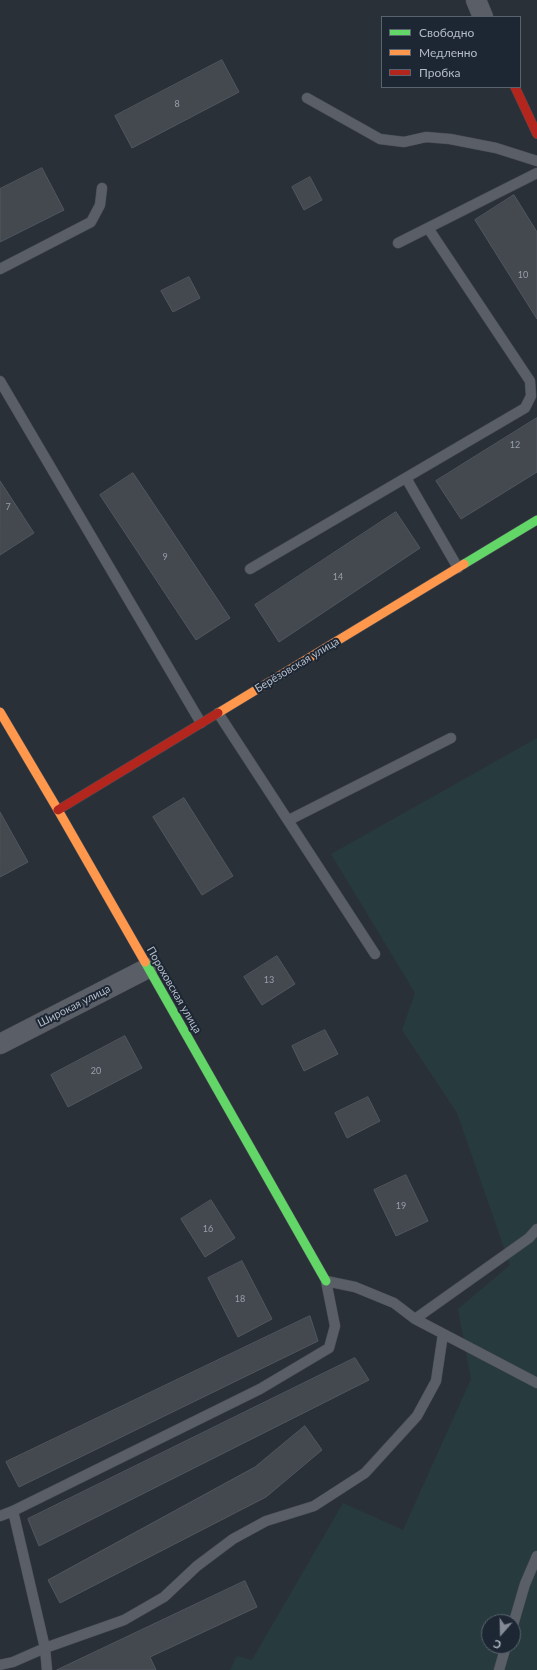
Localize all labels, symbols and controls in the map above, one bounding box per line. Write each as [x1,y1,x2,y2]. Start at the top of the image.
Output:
legend [381,16,521,88]
text: Свободно [419,25,474,40]
text: Медленно [419,45,477,60]
text: Пробка [419,65,460,80]
house number: 8 [174,99,180,109]
house number: 10 [518,270,528,280]
house number: 12 [510,440,520,450]
house number: 7 [5,502,11,512]
house number: 9 [162,552,168,562]
house number: 14 [333,572,343,582]
street label: Берёзовская улица [252,635,342,695]
street label: Пороховская улица [144,944,204,1036]
house number: 13 [264,975,274,985]
street label: Широкая улица [35,982,113,1030]
house number: 20 [91,1066,101,1076]
house number: 19 [396,1201,406,1211]
house number: 16 [203,1224,213,1234]
house number: 18 [235,1294,245,1304]
north arrow [481,1614,521,1654]
text: С [491,1637,503,1652]

